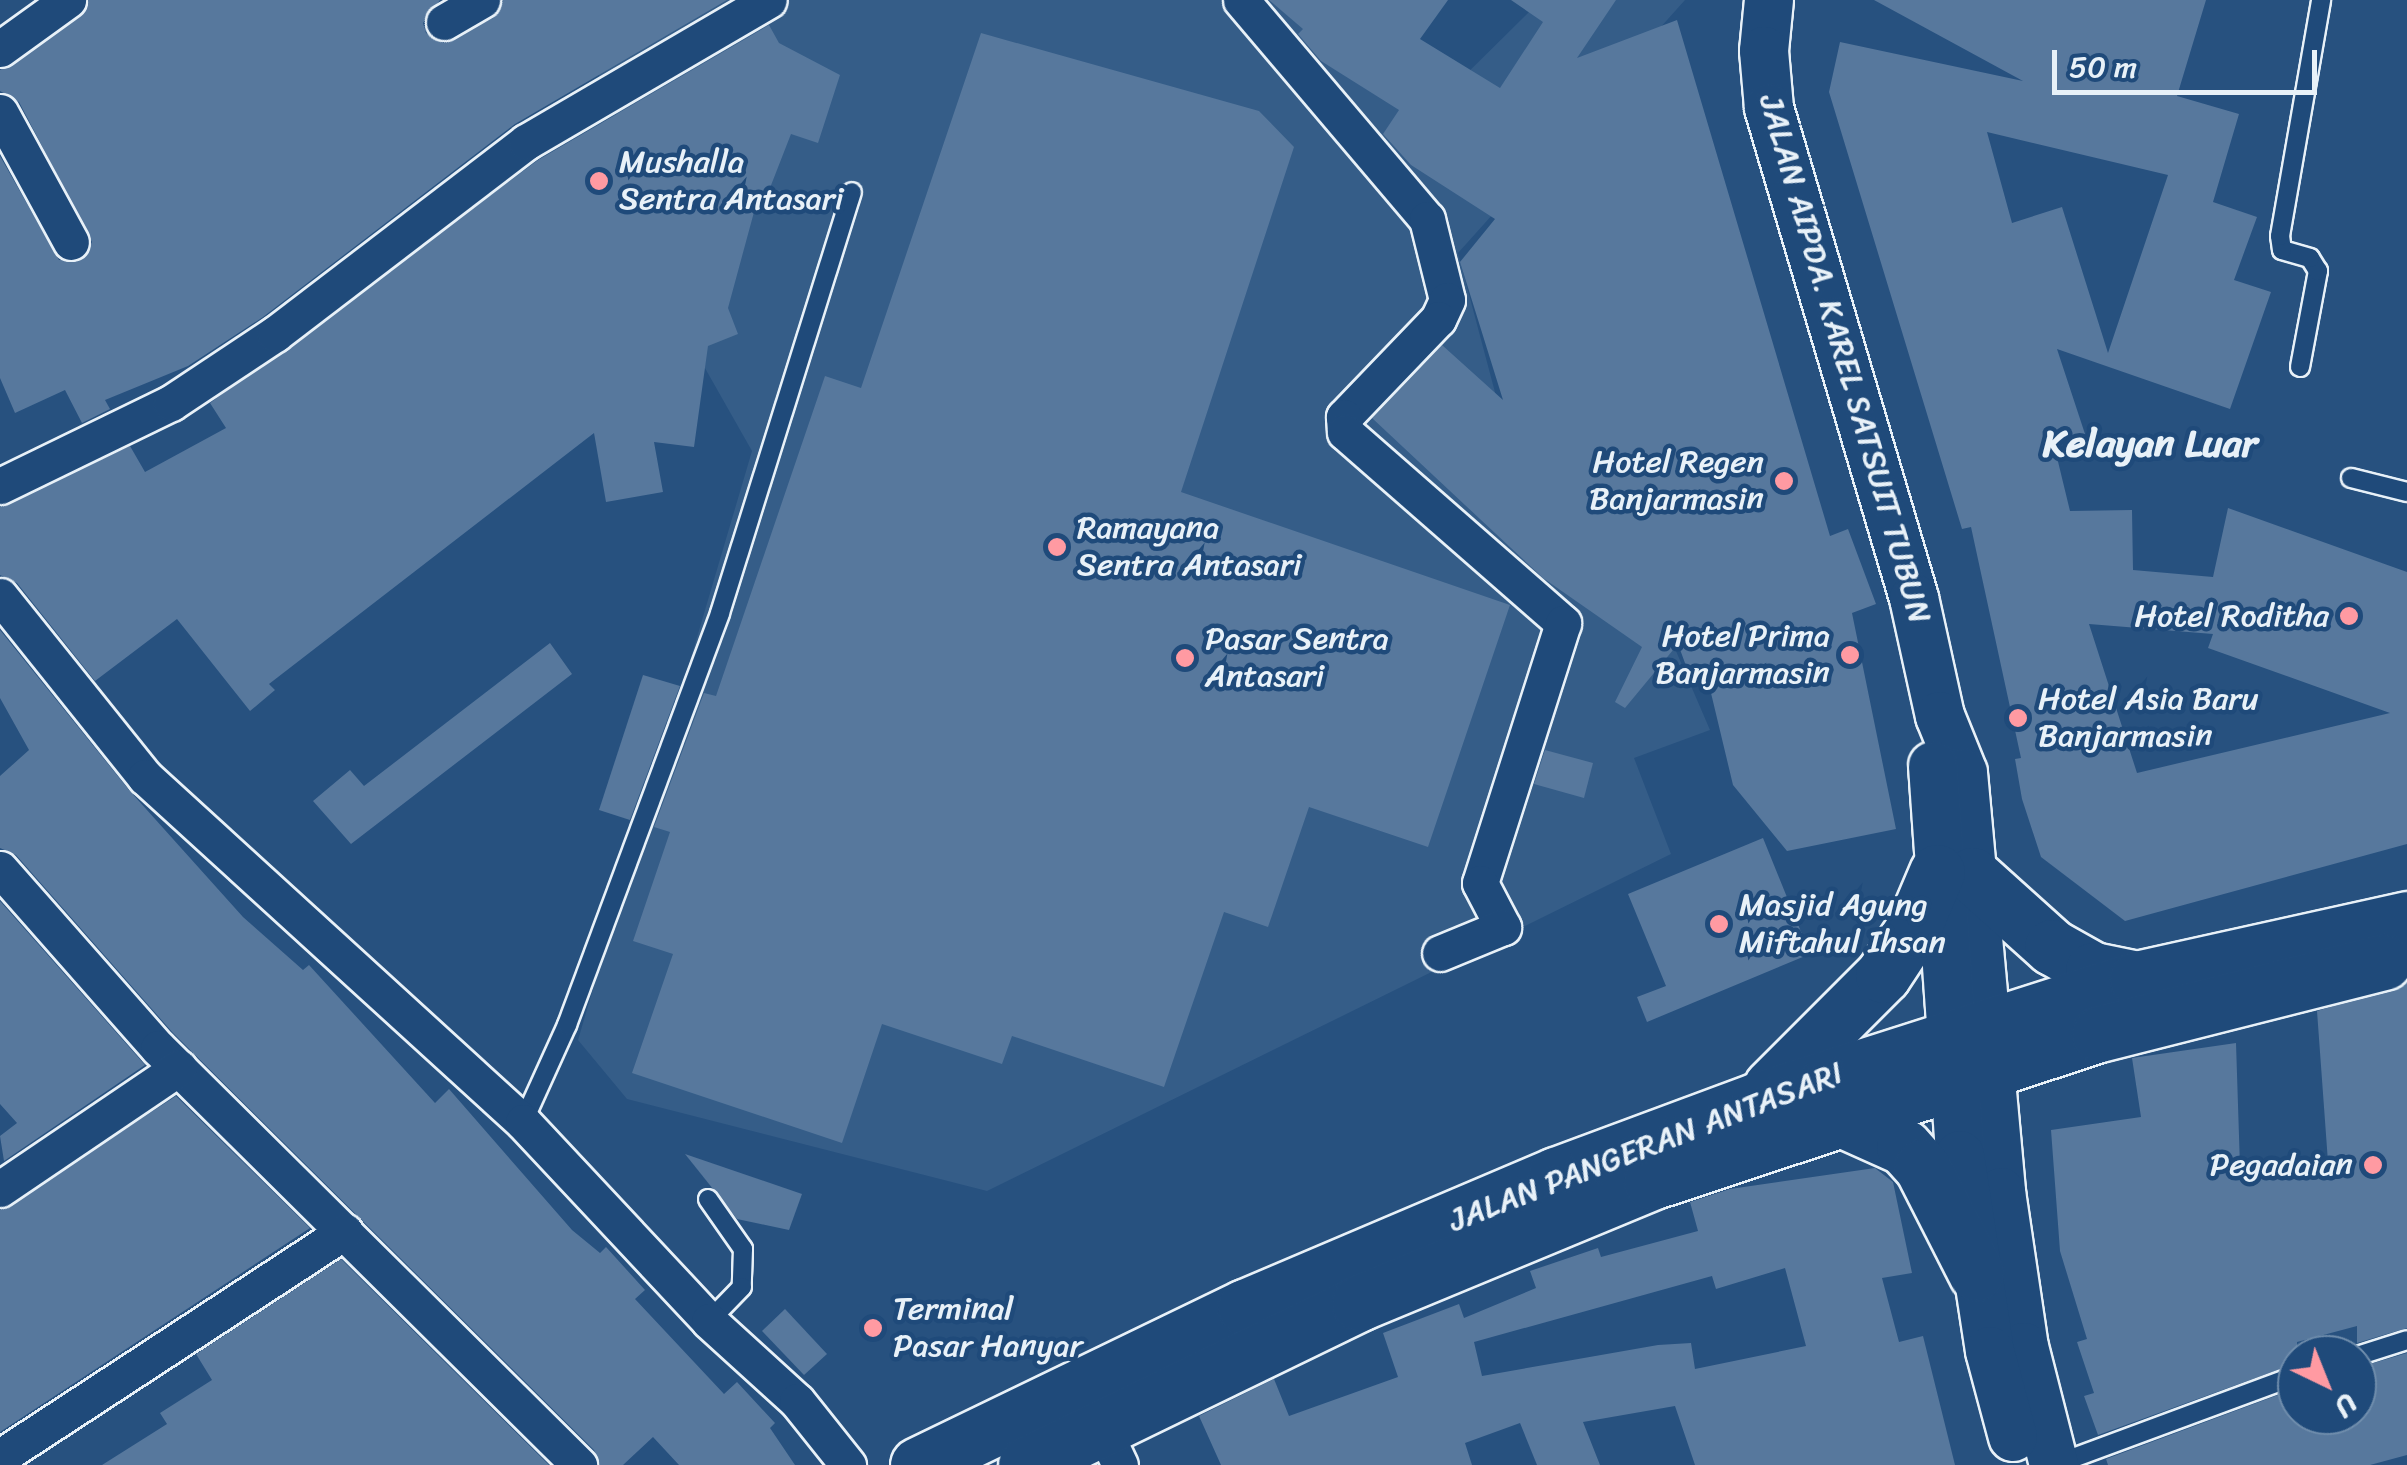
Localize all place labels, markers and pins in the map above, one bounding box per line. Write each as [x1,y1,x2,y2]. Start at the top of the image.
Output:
place label: Mushalla Sentra Antasari [619,144,844,219]
marker: Mushalla Sentra Antasari [588,170,610,192]
place label: Hotel Regen Banjarmasin [1589,444,1764,519]
marker: Hotel Regen Banjarmasin [1773,470,1795,492]
place label: Ramayana Sentra Antasari [1077,510,1302,585]
marker: Ramayana Sentra Antasari [1046,536,1068,558]
place label: Hotel Roditha [2134,597,2329,635]
marker: Hotel Roditha [2338,605,2360,627]
place label: Hotel Prima Banjarmasin [1655,618,1830,693]
place label: Pasar Sentra Antasari [1205,621,1390,696]
marker: Hotel Prima Banjarmasin [1839,644,1861,666]
marker: Pasar Sentra Antasari [1174,647,1196,669]
place label: Hotel Asia Baru Banjarmasin [2038,681,2260,756]
marker: Hotel Asia Baru Banjarmasin [2007,707,2029,729]
place label: Masjid Agung Miftahul Ihsan [1739,887,1946,962]
marker: Masjid Agung Miftahul Ihsan [1708,913,1730,935]
place label: Pegadaian [2210,1146,2353,1184]
marker: Pegadaian [2362,1154,2384,1176]
place label: Terminal Pasar Hanyar [893,1291,1082,1366]
marker: Terminal Pasar Hanyar [862,1317,884,1339]

